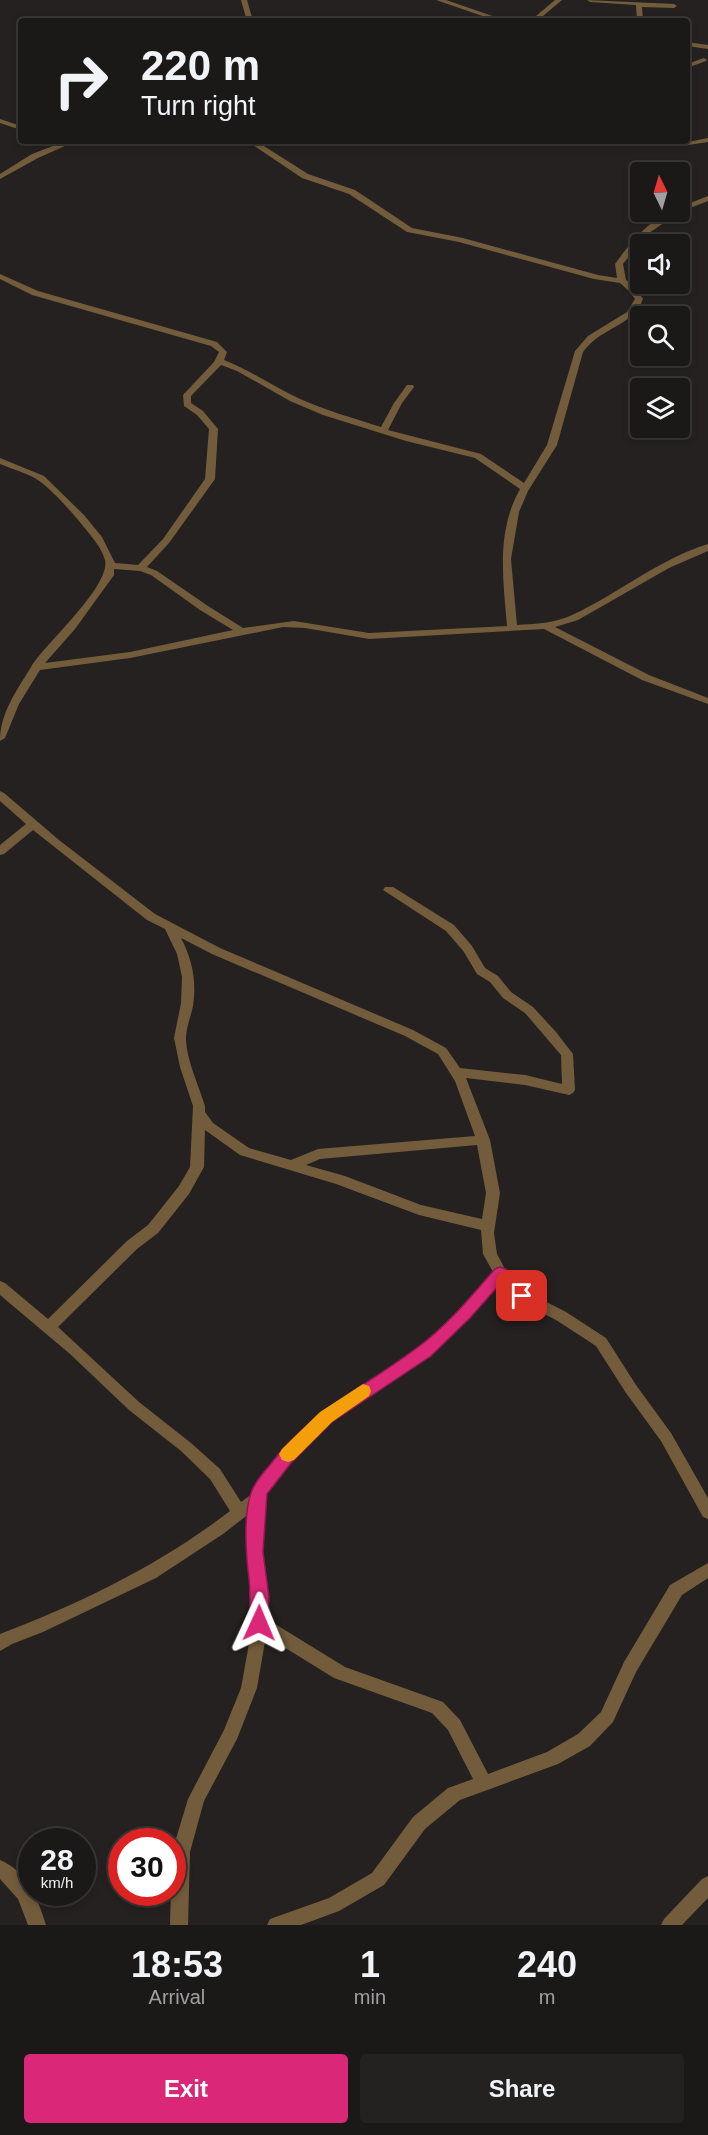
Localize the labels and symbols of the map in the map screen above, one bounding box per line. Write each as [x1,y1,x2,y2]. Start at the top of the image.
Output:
north arrow [630,162,690,222]
pin [496,1270,547,1321]
position arrow [227,1591,291,1655]
speed limit sign: 30 [108,1828,186,1906]

